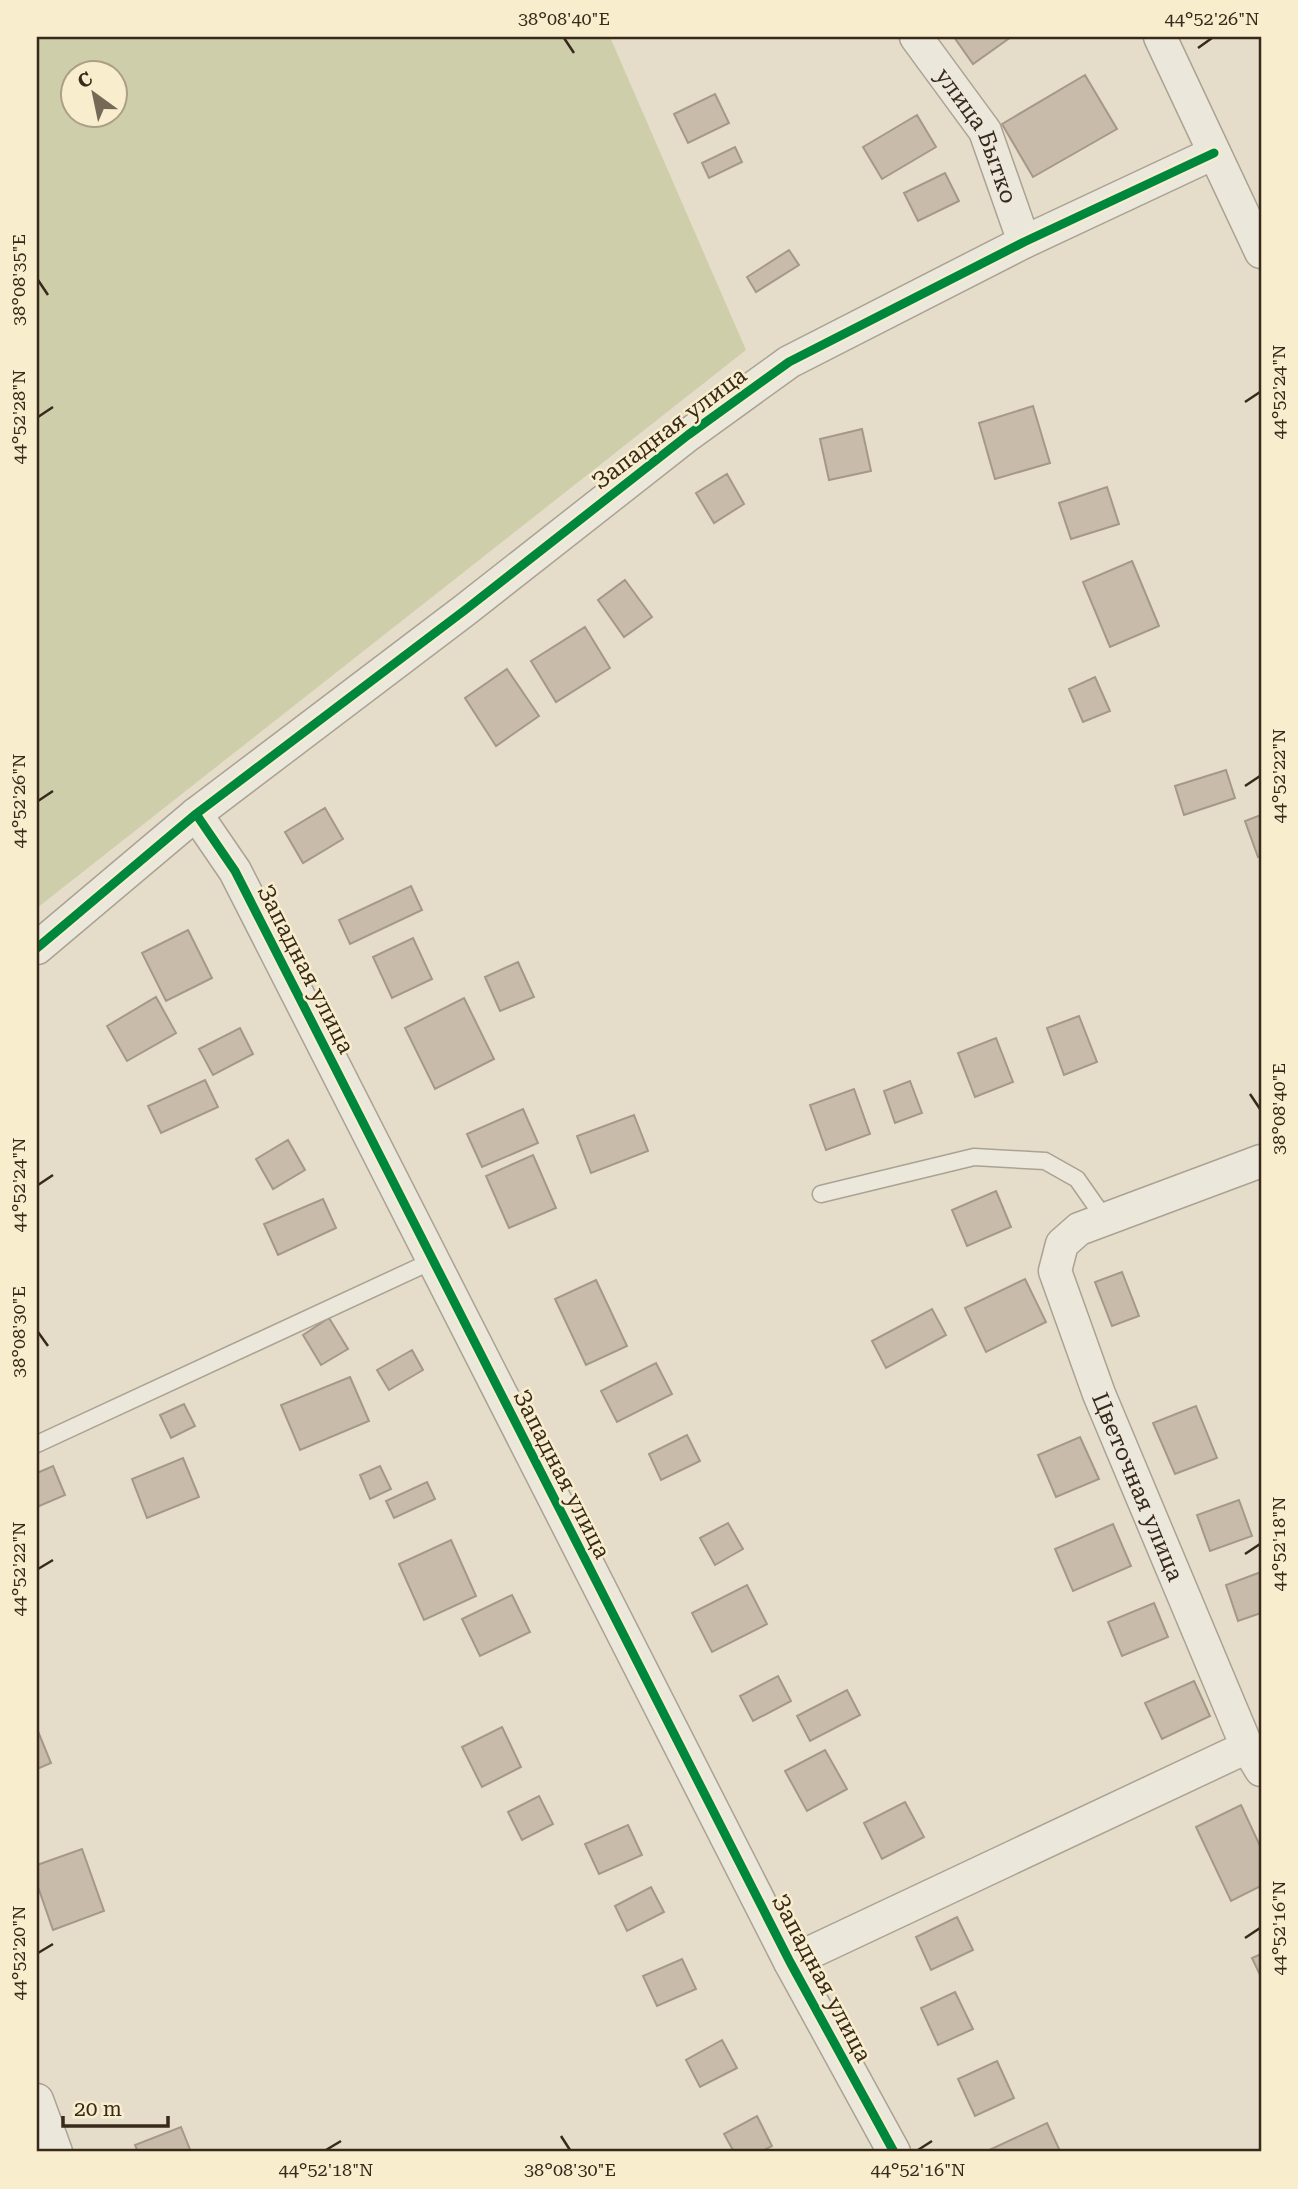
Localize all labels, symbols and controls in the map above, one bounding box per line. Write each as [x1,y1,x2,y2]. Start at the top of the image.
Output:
text: 38°08'40"E [518,8,610,29]
text: 44°52'26"N [1165,8,1259,29]
north arrow [60,60,130,130]
street label: улица Бытко [929,63,1022,207]
text: С [73,67,97,93]
text: 38°08'35"E [8,234,29,326]
text: 44°52'24"N [1268,345,1289,439]
street label: Западная улица [587,361,752,495]
text: 44°52'28"N [8,370,29,464]
text: 44°52'22"N [1268,729,1289,823]
text: 44°52'26"N [8,754,29,848]
street label: Западная улица [251,880,360,1059]
text: 38°08'40"E [1268,1063,1289,1155]
text: 44°52'24"N [8,1138,29,1232]
text: 38°08'30"E [8,1286,29,1378]
street label: Западная улица [507,1385,616,1564]
street label: Цветочная улица [1086,1389,1189,1586]
text: 44°52'18"N [1268,1497,1289,1591]
text: 44°52'22"N [8,1522,29,1616]
text: 44°52'16"N [1268,1881,1289,1975]
street label: Западная улица [766,1890,877,2067]
text: 44°52'20"N [8,1906,29,2000]
scale bar [63,2084,168,2128]
text: 20 m [74,2097,122,2121]
text: 44°52'18"N [279,2159,373,2180]
text: 38°08'30"E [524,2159,616,2180]
text: 44°52'16"N [871,2159,965,2180]

